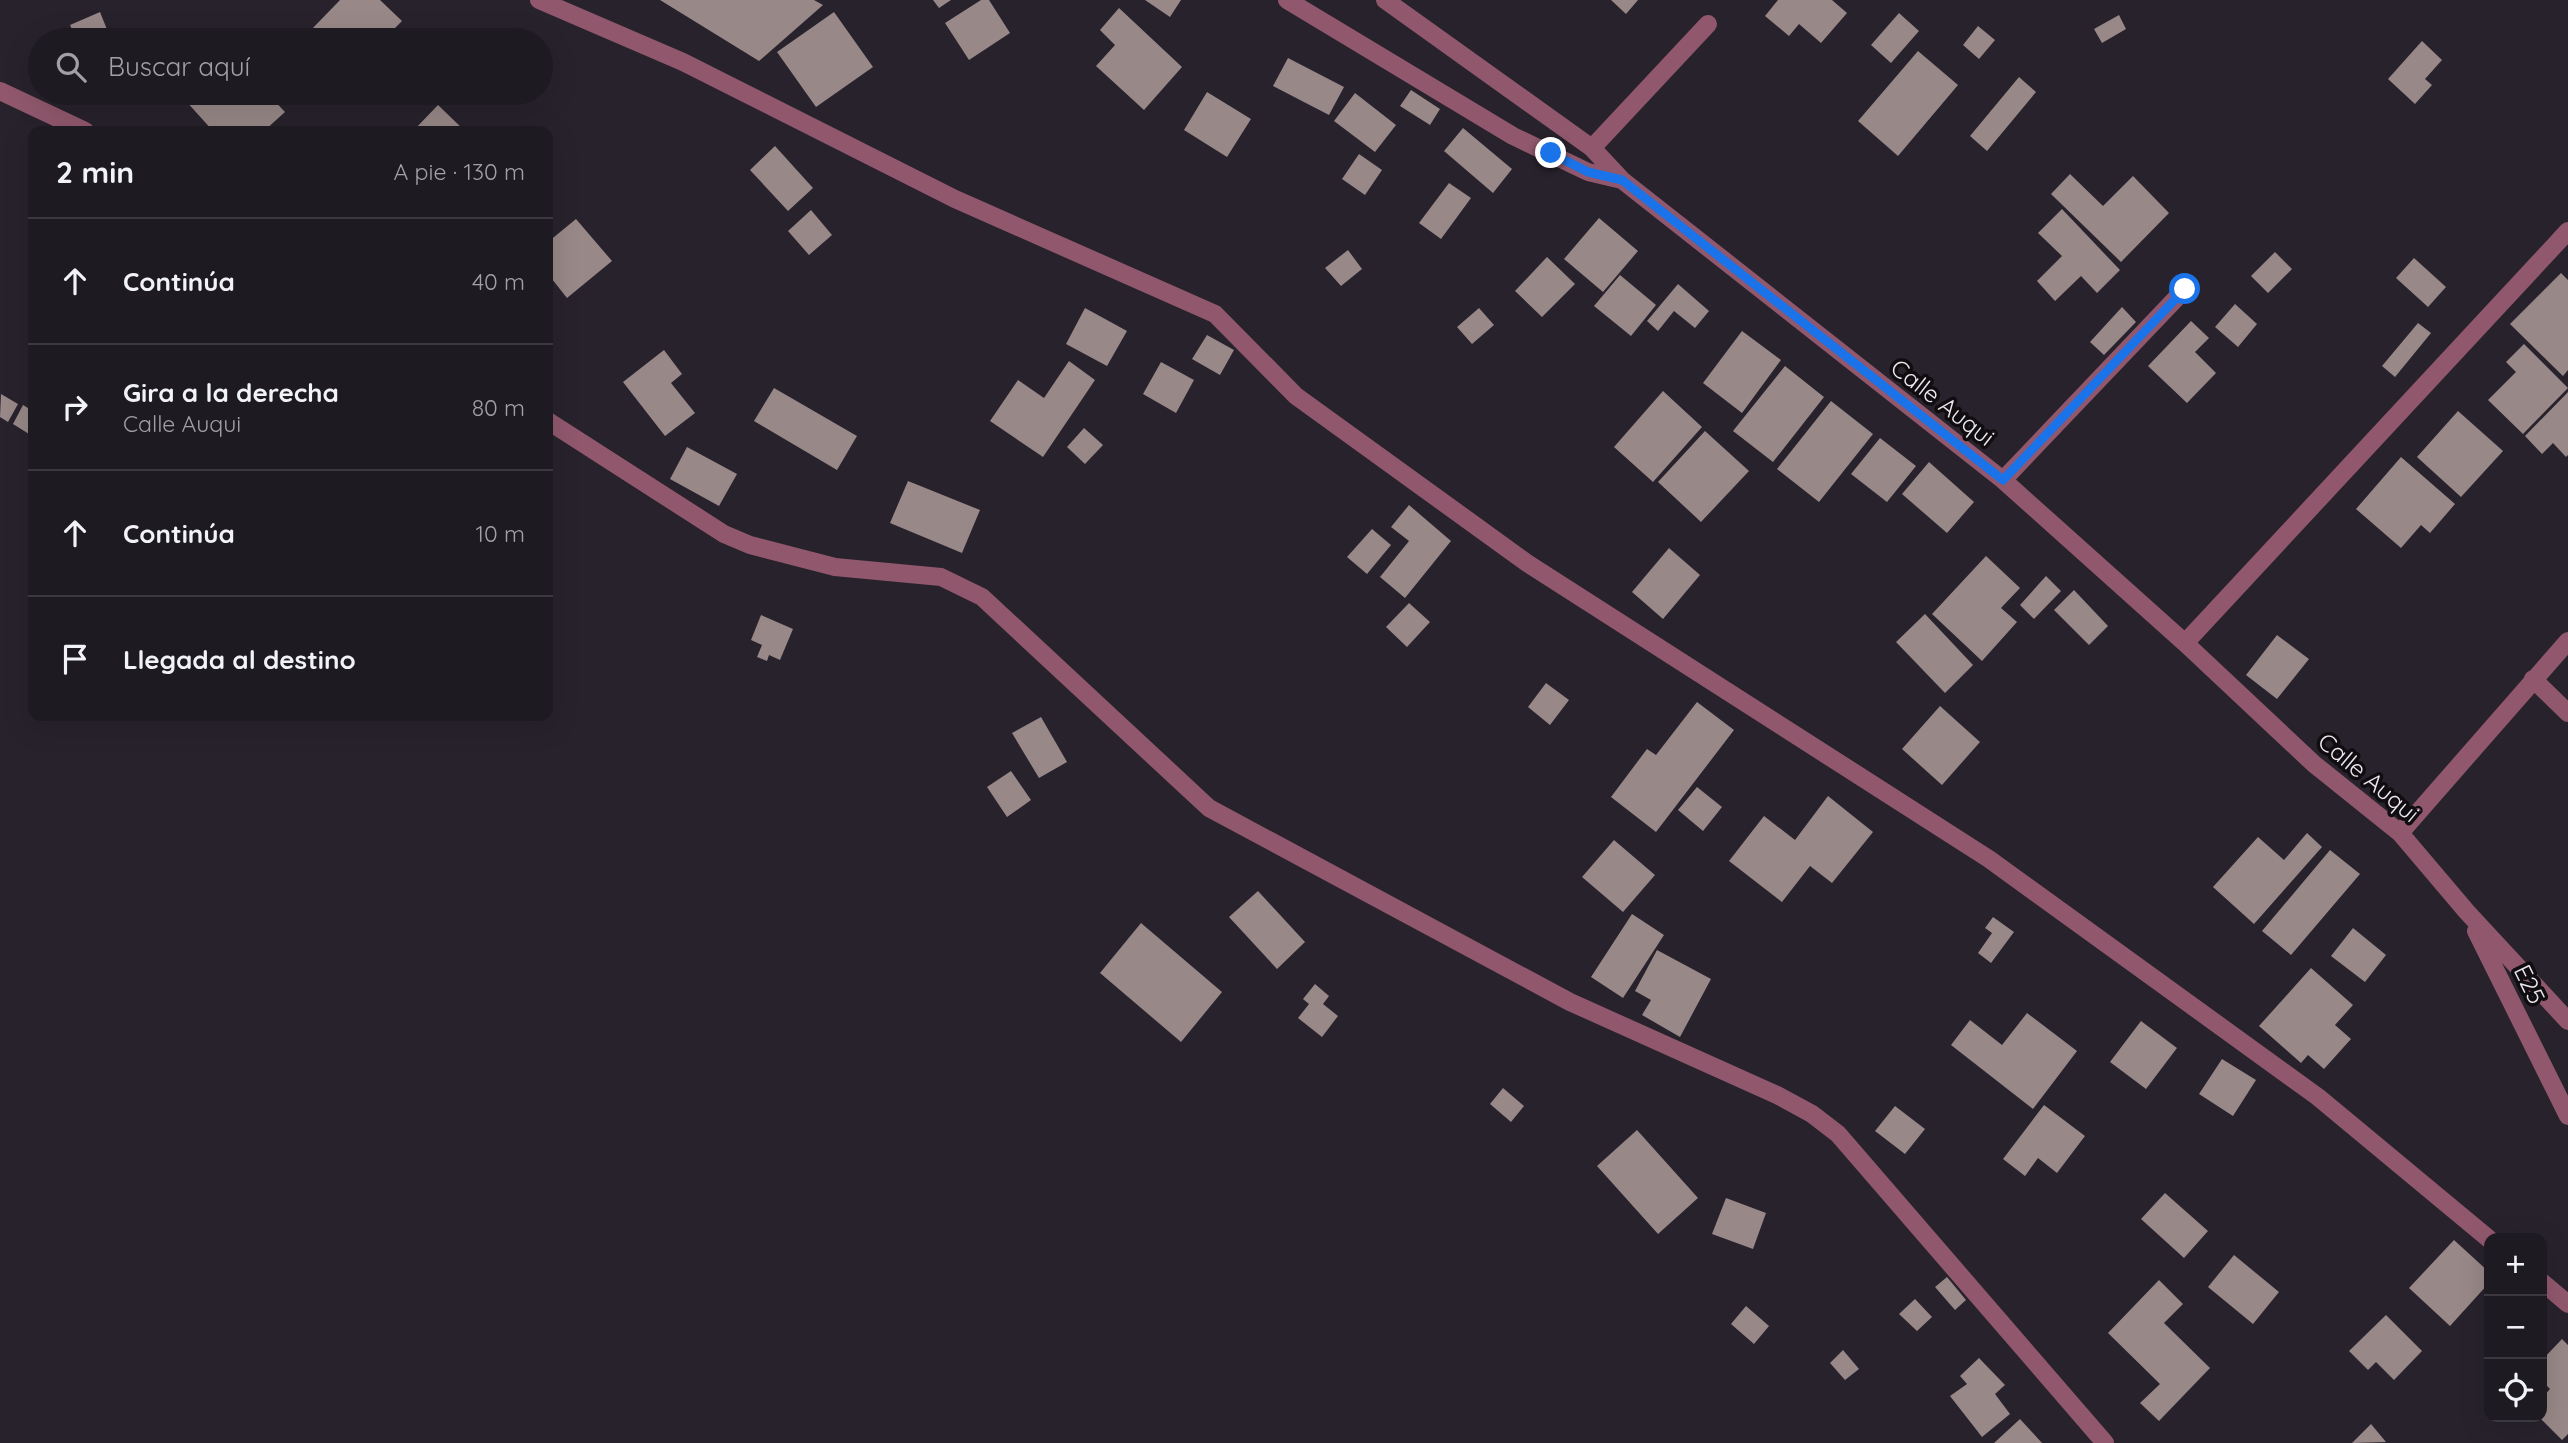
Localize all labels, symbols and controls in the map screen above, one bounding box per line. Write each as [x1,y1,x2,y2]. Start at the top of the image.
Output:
search box [28,28,553,105]
icon: search [52,48,90,86]
text: Buscar aquí [108,50,250,83]
route end [1535,137,1566,168]
text: 2 min [56,153,134,191]
text: A pie · 130 m [393,157,525,186]
icon: ahead [56,262,94,300]
text: Continúa [123,265,235,298]
text: 40 m [472,267,525,296]
route start [2169,273,2200,304]
street label: Calle Auqui [1885,352,2001,452]
text: Gira a la derecha [123,376,339,409]
icon: right [56,388,94,426]
text: 80 m [472,393,525,422]
text: Calle Auqui [123,409,241,438]
icon: ahead [56,514,94,552]
text: Continúa [123,517,235,550]
text: 10 m [476,519,525,548]
icon: arrive [56,640,94,678]
text: Llegada al destino [123,643,356,676]
street label: Calle Auqui [2312,726,2426,828]
street label: E25 [2508,959,2552,1009]
map controls [2484,1233,2547,1422]
button: + [2484,1233,2547,1296]
button: − [2484,1296,2547,1359]
button: locate [2484,1359,2547,1422]

